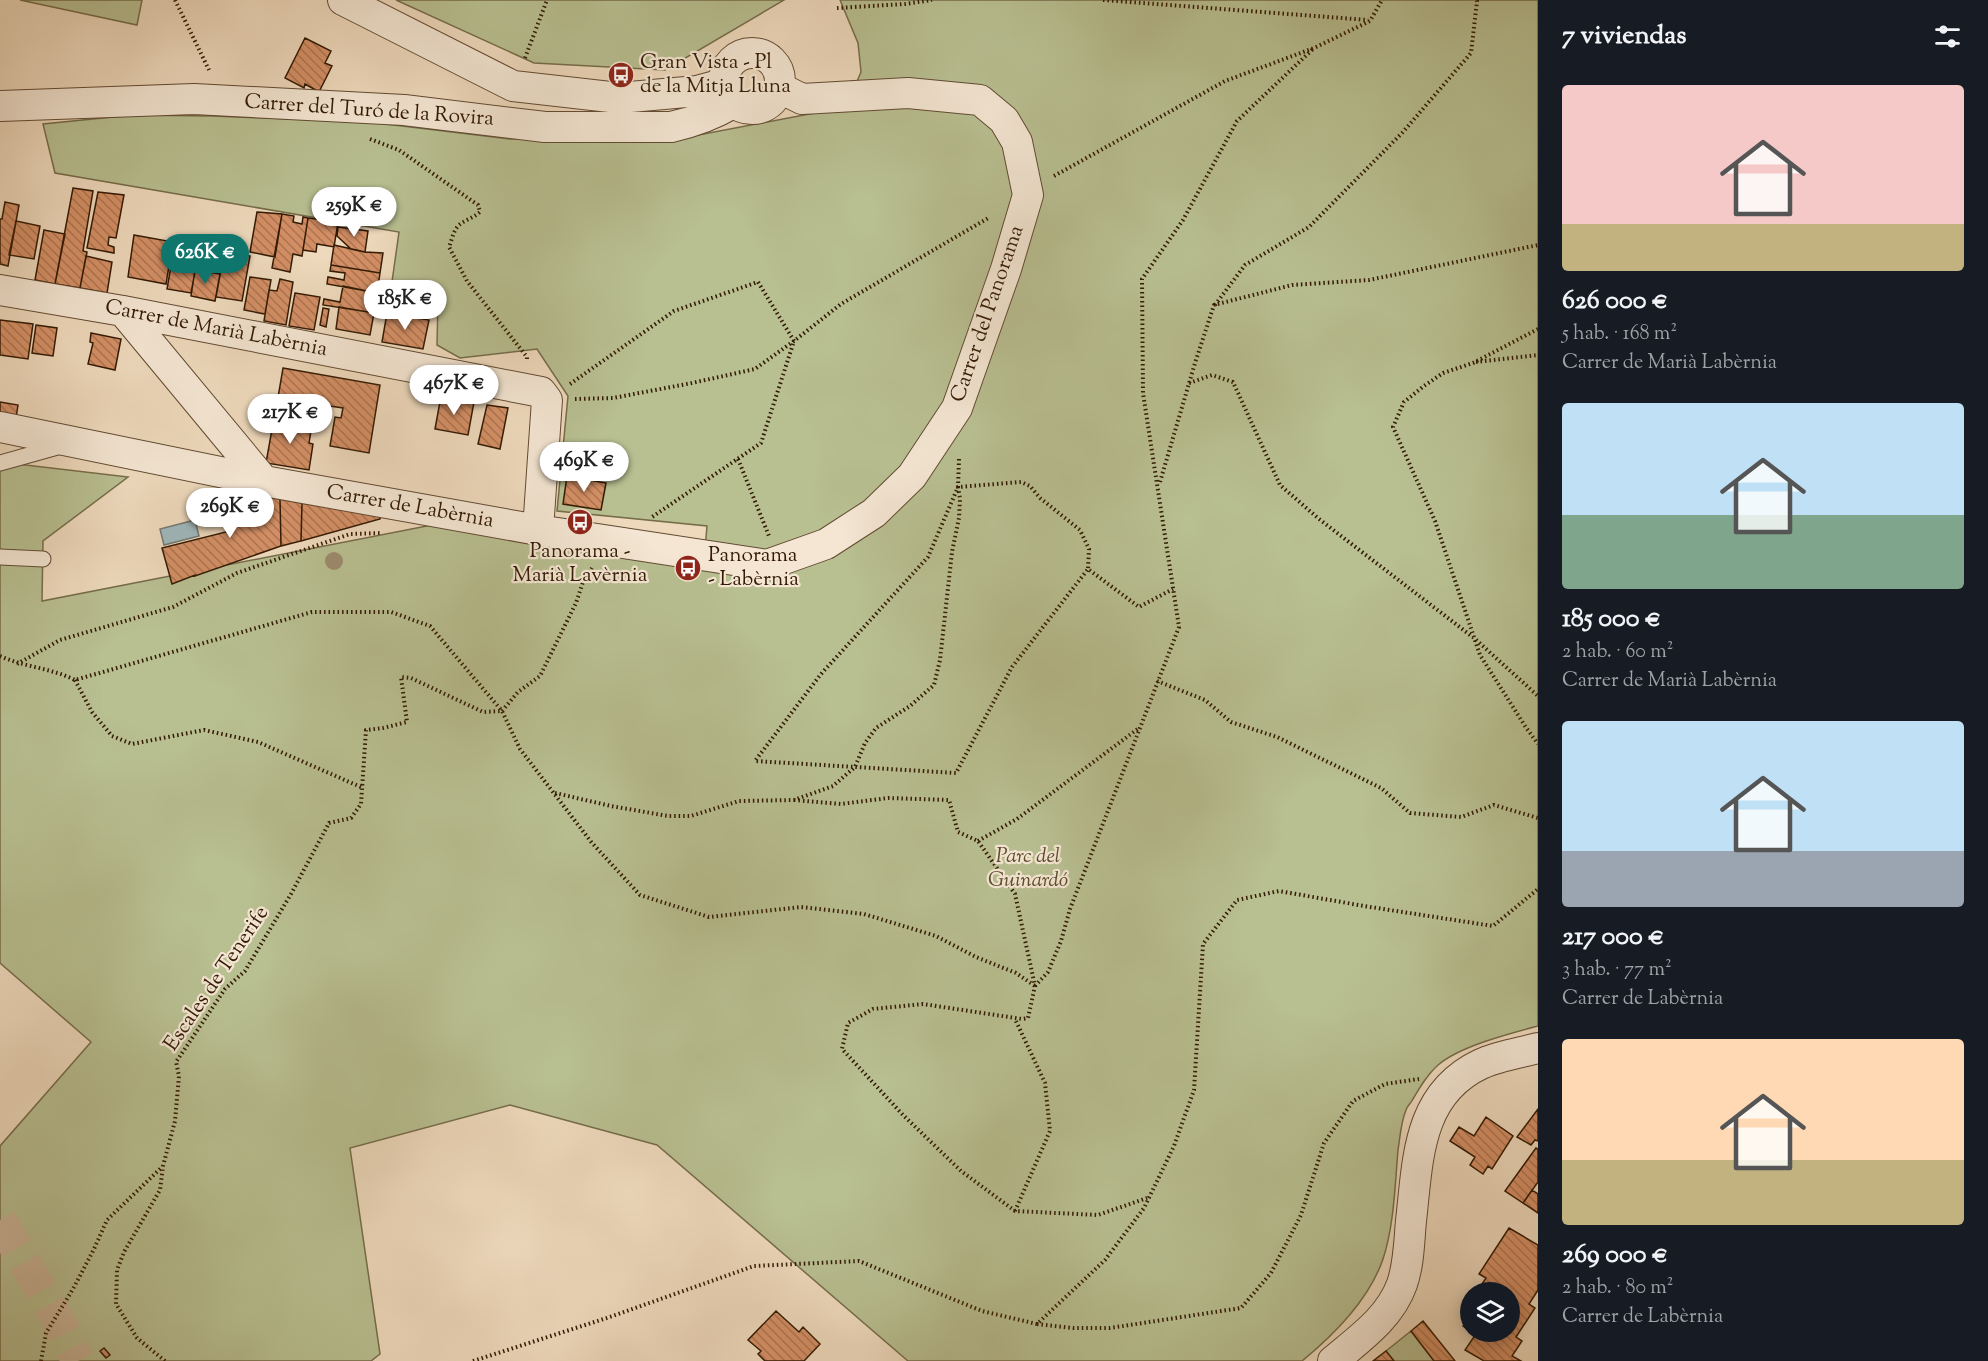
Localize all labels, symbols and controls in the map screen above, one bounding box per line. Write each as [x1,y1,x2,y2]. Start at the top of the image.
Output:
text: 7 viviendas [1562,18,1686,55]
icon: filters [1931,20,1964,53]
place label: Gran Vista - Pl de la Mitja Lluna [640,48,791,102]
bus stop icon: Gran Vista - Pl de la Mitja Lluna [606,60,636,90]
street label: Carrer del Turó de la Rovira [243,87,495,135]
icon: home [1709,124,1817,232]
pin: 259K € [305,187,403,238]
text: 259K € [326,192,382,221]
street label: Carrer del Panorama [944,221,1032,406]
pin: 626K € [156,234,254,285]
text: 626K € [175,239,235,268]
pin: 185K € [356,280,454,331]
text: 626 000 € [1562,283,1668,320]
text: 185K € [378,285,432,314]
street label: Carrer de Marià Labèrnia [102,293,330,365]
text: 5 hab. · 168 m² [1562,320,1677,349]
text: Carrer de Marià Labèrnia [1562,349,1777,378]
pin: 467K € [405,365,503,416]
text: 467K € [424,370,484,399]
pin: 217K € [241,394,339,445]
text: 217K € [261,399,319,428]
pin: 469K € [535,442,633,493]
icon: home [1709,442,1817,550]
text: 469K € [554,447,614,476]
street label: Carrer de Labèrnia [324,478,496,537]
pin: 269K € [181,488,279,539]
text: 269K € [200,493,260,522]
bus stop icon: Panorama - Marià Lavèrnia [565,507,595,537]
place label: Panorama - Marià Lavèrnia [513,537,648,591]
place label: Panorama - Labèrnia [708,541,799,595]
bus stop icon: Panorama - Labèrnia [673,553,703,583]
text: 185 000 € [1562,601,1661,638]
text: 2 hab. · 60 m² [1562,638,1673,667]
text: Carrer de Marià Labèrnia [1562,667,1777,696]
icon: home [1709,760,1817,868]
park label: Parc del Guinardó [988,842,1068,896]
street label: Escales de Tenerife [157,900,277,1058]
text: 217 000 € [1562,919,1664,956]
text: 3 hab. · 77 m² [1562,956,1672,985]
text: Carrer de Labèrnia [1562,985,1723,1014]
icon: home [1709,1078,1817,1186]
text: 269 000 € [1562,1237,1668,1274]
text: 2 hab. · 80 m² [1562,1274,1674,1303]
map controls [1460,1282,1520,1342]
button: layers [1460,1282,1520,1342]
text: Carrer de Labèrnia [1562,1303,1723,1332]

